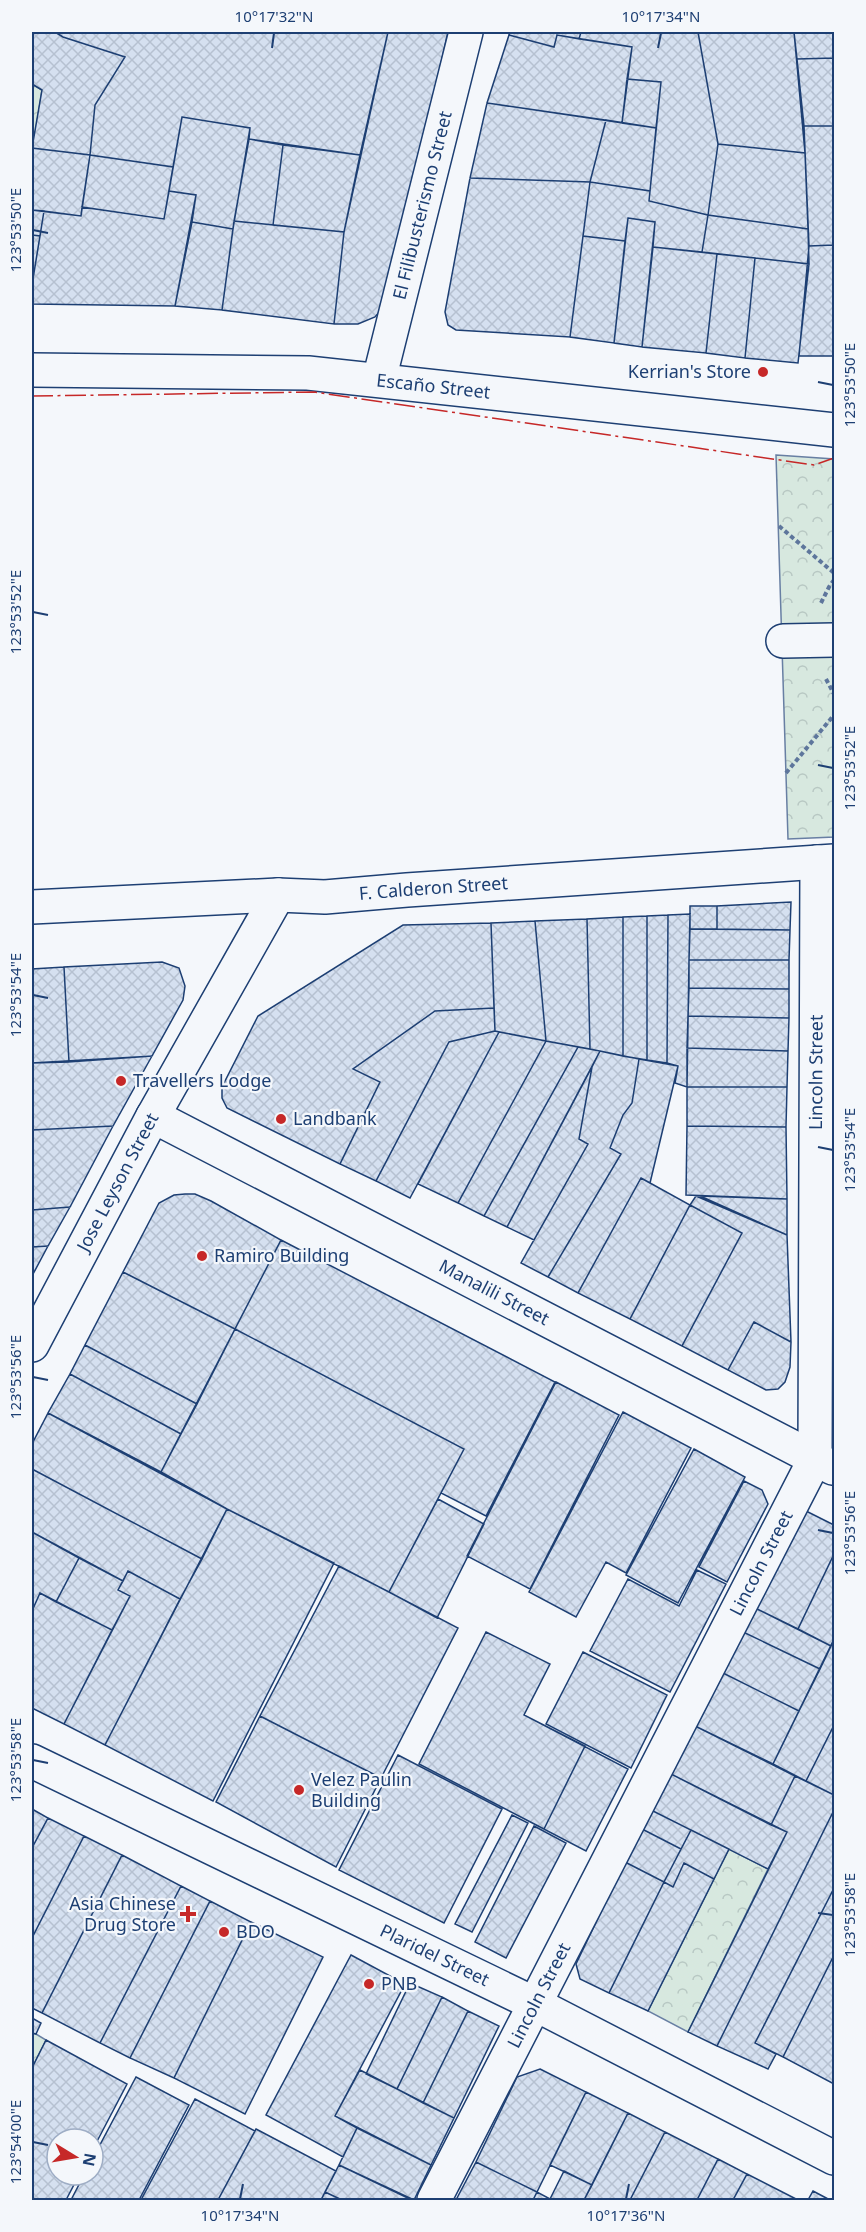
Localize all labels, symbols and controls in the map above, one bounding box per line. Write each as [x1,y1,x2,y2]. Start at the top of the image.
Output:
text: 10°17'32"N [235,6,313,26]
text: 10°17'34"N [622,6,700,26]
street label: El Filibusterismo Street [387,108,457,302]
text: 123°53'50"E [5,188,25,272]
text: 123°53'50"E [839,343,859,427]
place label: Kerrian's Store [628,359,751,383]
marker: Kerrian's Store [756,365,770,379]
street label: Escaño Street [375,367,492,404]
text: 123°53'52"E [5,570,25,654]
text: 123°53'52"E [839,726,859,810]
street label: F. Calderon Street [358,870,509,905]
text: 123°53'54"E [5,953,25,1037]
street label: Lincoln Street [803,1014,827,1130]
place label: Travellers Lodge [133,1068,271,1092]
marker: Travellers Lodge [114,1074,128,1088]
place label: Landbank [293,1106,377,1130]
street label: Jose Leyson Street [70,1108,164,1257]
text: 123°53'54"E [839,1108,859,1192]
marker: Landbank [274,1112,288,1126]
place label: Ramiro Building [214,1243,349,1267]
marker: Ramiro Building [195,1249,209,1263]
street label: Manalili Street [435,1253,554,1330]
text: 123°53'56"E [5,1335,25,1419]
text: 123°53'56"E [839,1491,859,1575]
street label: Lincoln Street [723,1505,798,1620]
text: 123°53'58"E [5,1718,25,1802]
place label: Velez Paulin Building [311,1767,412,1812]
marker: Velez Paulin Building [292,1783,306,1797]
text: 123°53'58"E [839,1873,859,1957]
place label: Asia Chinese Drug Store [69,1891,176,1936]
marker: Asia Chinese Drug Store [181,1907,195,1921]
street label: Plaridel Street [376,1918,494,1991]
place label: BDO [236,1919,275,1943]
marker: BDO [217,1925,231,1939]
street label: Lincoln Street [501,1938,576,2052]
place label: PNB [381,1971,417,1995]
marker: PNB [362,1977,376,1991]
text: 123°54'00"E [5,2100,25,2184]
north arrow [45,2127,105,2187]
text: N [78,2151,102,2168]
text: 10°17'34"N [201,2205,279,2225]
text: 10°17'36"N [587,2205,665,2225]

